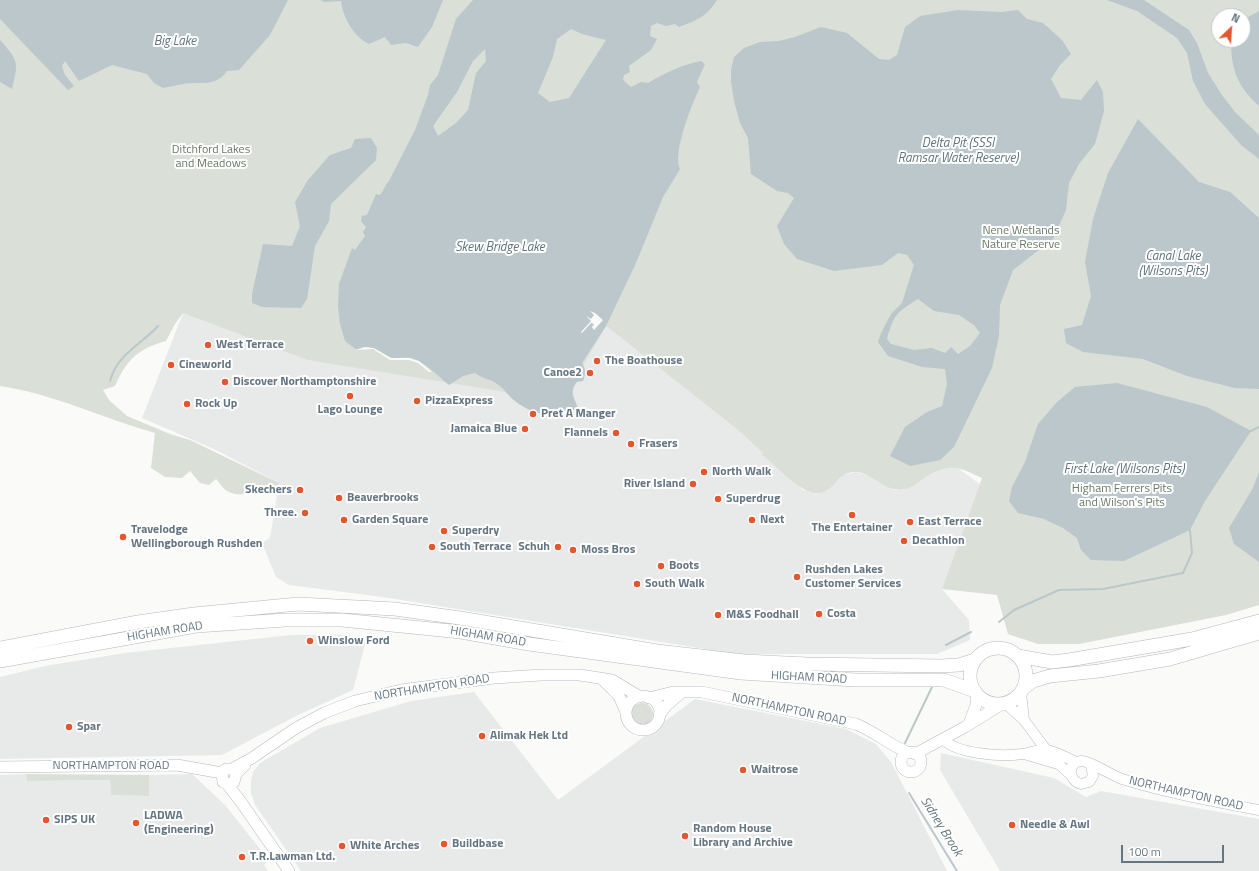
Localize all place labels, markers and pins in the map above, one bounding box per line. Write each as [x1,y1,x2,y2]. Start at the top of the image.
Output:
place label: West Terrace [216,338,284,352]
marker: West Terrace [203,340,213,350]
place label: The Boathouse [605,354,682,368]
marker: The Boathouse [592,356,602,366]
place label: Cineworld [179,358,231,372]
marker: Cineworld [166,360,176,370]
place label: Canoe2 [543,366,582,380]
marker: Canoe2 [585,368,595,378]
place label: Discover Northamptonshire [233,375,376,389]
marker: Discover Northamptonshire [220,377,230,387]
marker: Lago Lounge [345,391,355,401]
place label: PizzaExpress [425,394,493,408]
marker: PizzaExpress [412,396,422,406]
place label: Rock Up [195,397,237,411]
marker: Rock Up [182,399,192,409]
place label: Lago Lounge [317,403,383,417]
place label: Pret A Manger [541,407,616,421]
marker: Pret A Manger [528,409,538,419]
place label: Jamaica Blue [451,422,517,436]
marker: Jamaica Blue [520,424,530,434]
place label: Flannels [564,426,608,440]
marker: Flannels [611,428,621,438]
place label: Frasers [639,437,678,451]
marker: Frasers [626,439,636,449]
place label: North Walk [712,465,771,479]
marker: North Walk [699,467,709,477]
place label: River Island [624,477,685,491]
marker: River Island [688,479,698,489]
place label: Skechers [245,483,292,497]
marker: Skechers [295,485,305,495]
place label: Beaverbrooks [347,491,419,505]
place label: Superdrug [726,492,780,506]
marker: Beaverbrooks [334,493,344,503]
marker: Superdrug [713,494,723,504]
place label: Three. [264,506,297,520]
marker: Three. [300,508,310,518]
marker: The Entertainer [847,510,857,520]
place label: Garden Square [352,513,428,527]
place label: Next [760,513,784,527]
marker: Garden Square [339,515,349,525]
marker: Next [747,515,757,525]
place label: East Terrace [918,515,982,529]
marker: East Terrace [905,517,915,527]
place label: The Entertainer [812,521,892,535]
place label: Travelodge Wellingborough Rushden [131,523,262,551]
place label: Superdry [452,524,499,538]
marker: Superdry [439,526,449,536]
marker: Travelodge Wellingborough Rushden [118,532,128,542]
place label: Decathlon [912,534,965,548]
marker: Decathlon [899,536,909,546]
place label: South Terrace [440,540,511,554]
place label: Schuh [518,540,550,554]
marker: South Terrace [427,542,437,552]
marker: Schuh [553,542,563,552]
place label: Moss Bros [581,543,635,557]
marker: Moss Bros [568,545,578,555]
place label: Boots [669,559,699,573]
marker: Boots [656,561,666,571]
place label: Rushden Lakes Customer Services [805,563,901,591]
marker: Rushden Lakes Customer Services [792,572,802,582]
place label: South Walk [645,577,705,591]
marker: South Walk [632,579,642,589]
place label: Costa [827,607,856,621]
place label: M&S Foodhall [726,608,799,622]
marker: Costa [814,609,824,619]
marker: M&S Foodhall [713,610,723,620]
place label: Winslow Ford [318,634,390,648]
marker: Winslow Ford [305,636,315,646]
place label: Spar [77,720,101,734]
marker: Spar [64,722,74,732]
place label: Alimak Hek Ltd [490,729,568,743]
marker: Alimak Hek Ltd [477,731,487,741]
place label: Waitrose [751,763,798,777]
marker: Waitrose [738,765,748,775]
place label: LADWA (Engineering) [144,809,214,837]
place label: SIPS UK [54,813,95,827]
marker: SIPS UK [41,815,51,825]
marker: LADWA (Engineering) [131,818,141,828]
place label: Needle & Awl [1020,818,1090,832]
marker: Needle & Awl [1007,820,1017,830]
place label: Random House Library and Archive [693,822,793,850]
marker: Random House Library and Archive [680,831,690,841]
place label: Buildbase [452,837,503,851]
place label: White Arches [350,839,419,853]
marker: Buildbase [439,839,449,849]
marker: White Arches [337,841,347,851]
place label: T.R.Lawman Ltd. [250,850,335,864]
marker: T.R.Lawman Ltd. [237,852,247,862]

